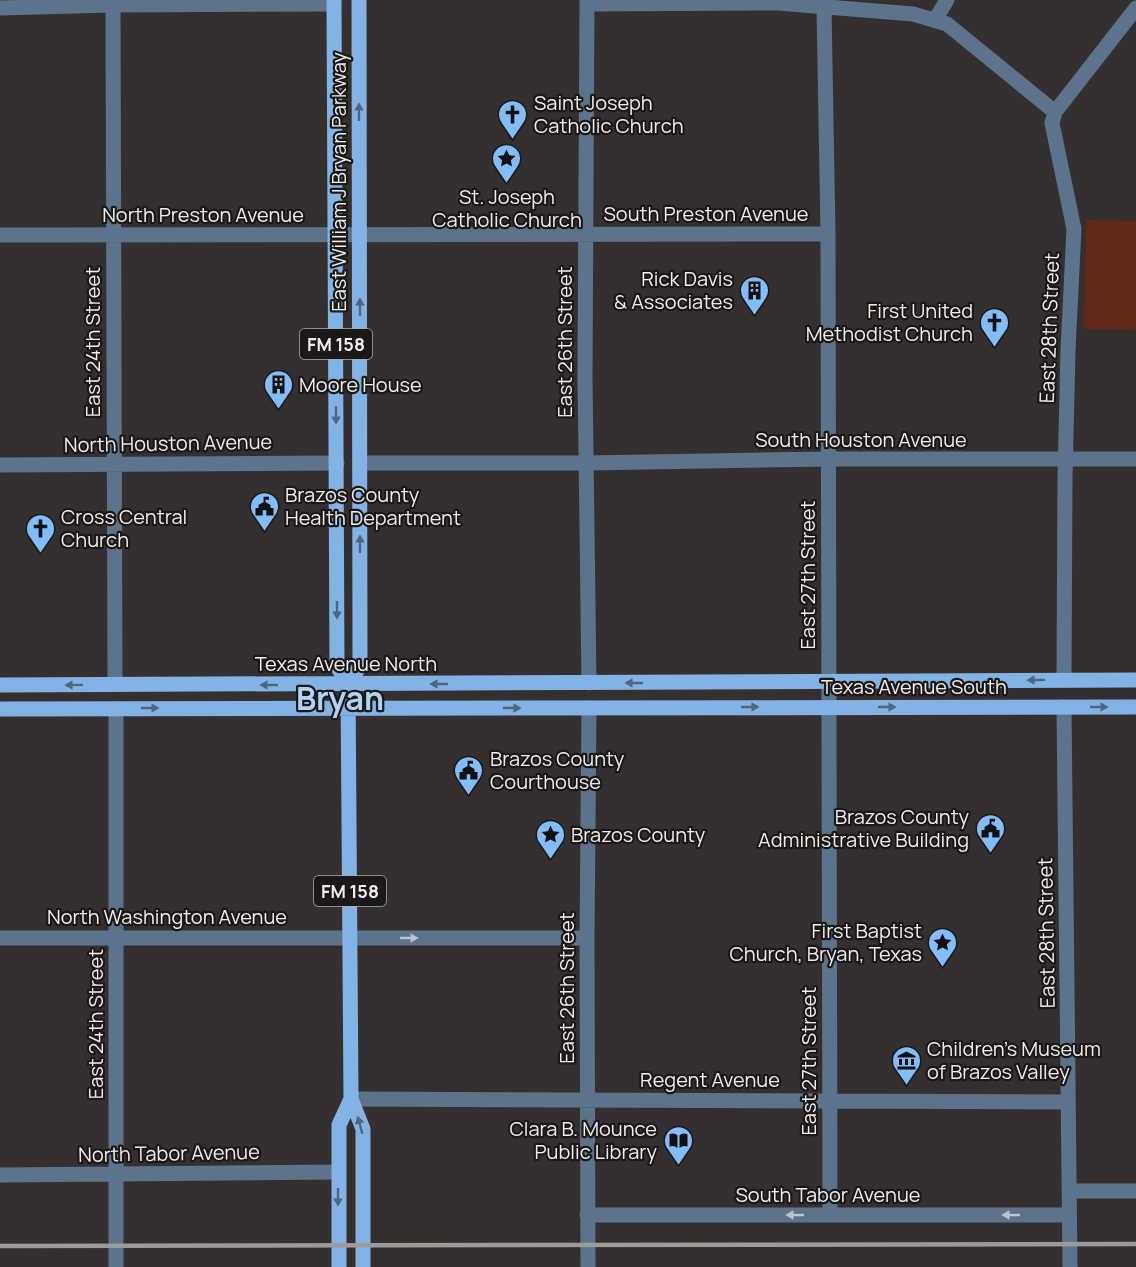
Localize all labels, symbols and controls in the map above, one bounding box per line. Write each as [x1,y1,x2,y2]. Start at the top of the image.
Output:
street label: East William J Bryan Parkway [325,52,352,312]
place label: Saint Joseph Catholic Church [534,89,684,139]
church icon: Saint Joseph Catholic Church [497,98,529,140]
one-way arrow [354,103,364,122]
place icon: St. Joseph Catholic Church [491,142,523,184]
place label: St. Joseph Catholic Church [432,183,582,233]
street label: South Preston Avenue [604,200,809,227]
street label: North Preston Avenue [102,201,304,228]
street label: East 28th Street [1033,252,1065,404]
place label: Rick Davis & Associates [614,265,733,315]
street label: East 26th Street [551,266,578,418]
street label: East 24th Street [79,267,106,417]
building icon: Rick Davis & Associates [738,274,770,316]
place label: First United Methodist Church [806,297,973,347]
one-way arrow [355,298,364,317]
church icon: First United Methodist Church [978,306,1010,348]
road number: FM 158 [300,329,372,359]
building icon: Moore House [262,368,294,410]
place label: Moore House [299,371,422,398]
one-way arrow [331,406,341,425]
street label: South Houston Avenue [755,426,967,453]
street label: North Houston Avenue [64,428,272,458]
place label: Brazos County Health Department [285,481,461,531]
public building icon: Brazos County Health Department [248,490,280,532]
street label: East 27th Street [794,500,821,650]
place label: Cross Central Church [61,503,187,553]
church icon: Cross Central Church [24,512,56,554]
one-way arrow [355,535,365,554]
one-way arrow [332,601,342,620]
street label: Texas Avenue North [255,650,437,677]
street label: Texas Avenue South [821,673,1007,700]
district label: Bryan [296,676,384,720]
one-way arrow [1026,676,1045,685]
one-way arrow [624,678,643,687]
one-way arrow [429,679,448,688]
one-way arrow [64,680,83,690]
one-way arrow [259,680,278,689]
one-way arrow [878,702,897,712]
one-way arrow [1089,702,1108,712]
one-way arrow [141,703,160,713]
one-way arrow [502,703,521,713]
one-way arrow [740,703,759,712]
place label: Brazos County Courthouse [490,745,625,795]
public building icon: Brazos County Courthouse [453,754,485,796]
place label: Brazos County Administrative Building [758,803,969,853]
public building icon: Brazos County Administrative Building [974,812,1006,854]
place icon: Brazos County [534,818,566,860]
place label: Brazos County [571,821,706,848]
street label: East 28th Street [1031,857,1061,1009]
road number: FM 158 [314,876,386,906]
street label: North Washington Avenue [47,903,287,930]
street label: East 26th Street [553,912,580,1064]
place label: First Baptist Church, Bryan, Texas [730,917,922,967]
place icon: First Baptist Church, Bryan, Texas [927,926,959,968]
one-way arrow [399,933,418,943]
street label: East 24th Street [82,949,109,1099]
street label: East 27th Street [795,986,822,1136]
place label: Children's Museum of Brazos Valley [927,1035,1101,1085]
museum icon: Children's Museum of Brazos Valley [890,1044,922,1086]
street label: Regent Avenue [640,1066,780,1093]
place label: Clara B. Mounce Public Library [509,1115,657,1165]
one-way arrow [354,1116,364,1134]
library icon: Clara B. Mounce Public Library [662,1124,694,1166]
street label: North Tabor Avenue [78,1138,260,1168]
street label: South Tabor Avenue [736,1181,920,1208]
one-way arrow [334,1187,343,1206]
one-way arrow [785,1210,804,1220]
one-way arrow [1001,1210,1020,1220]

